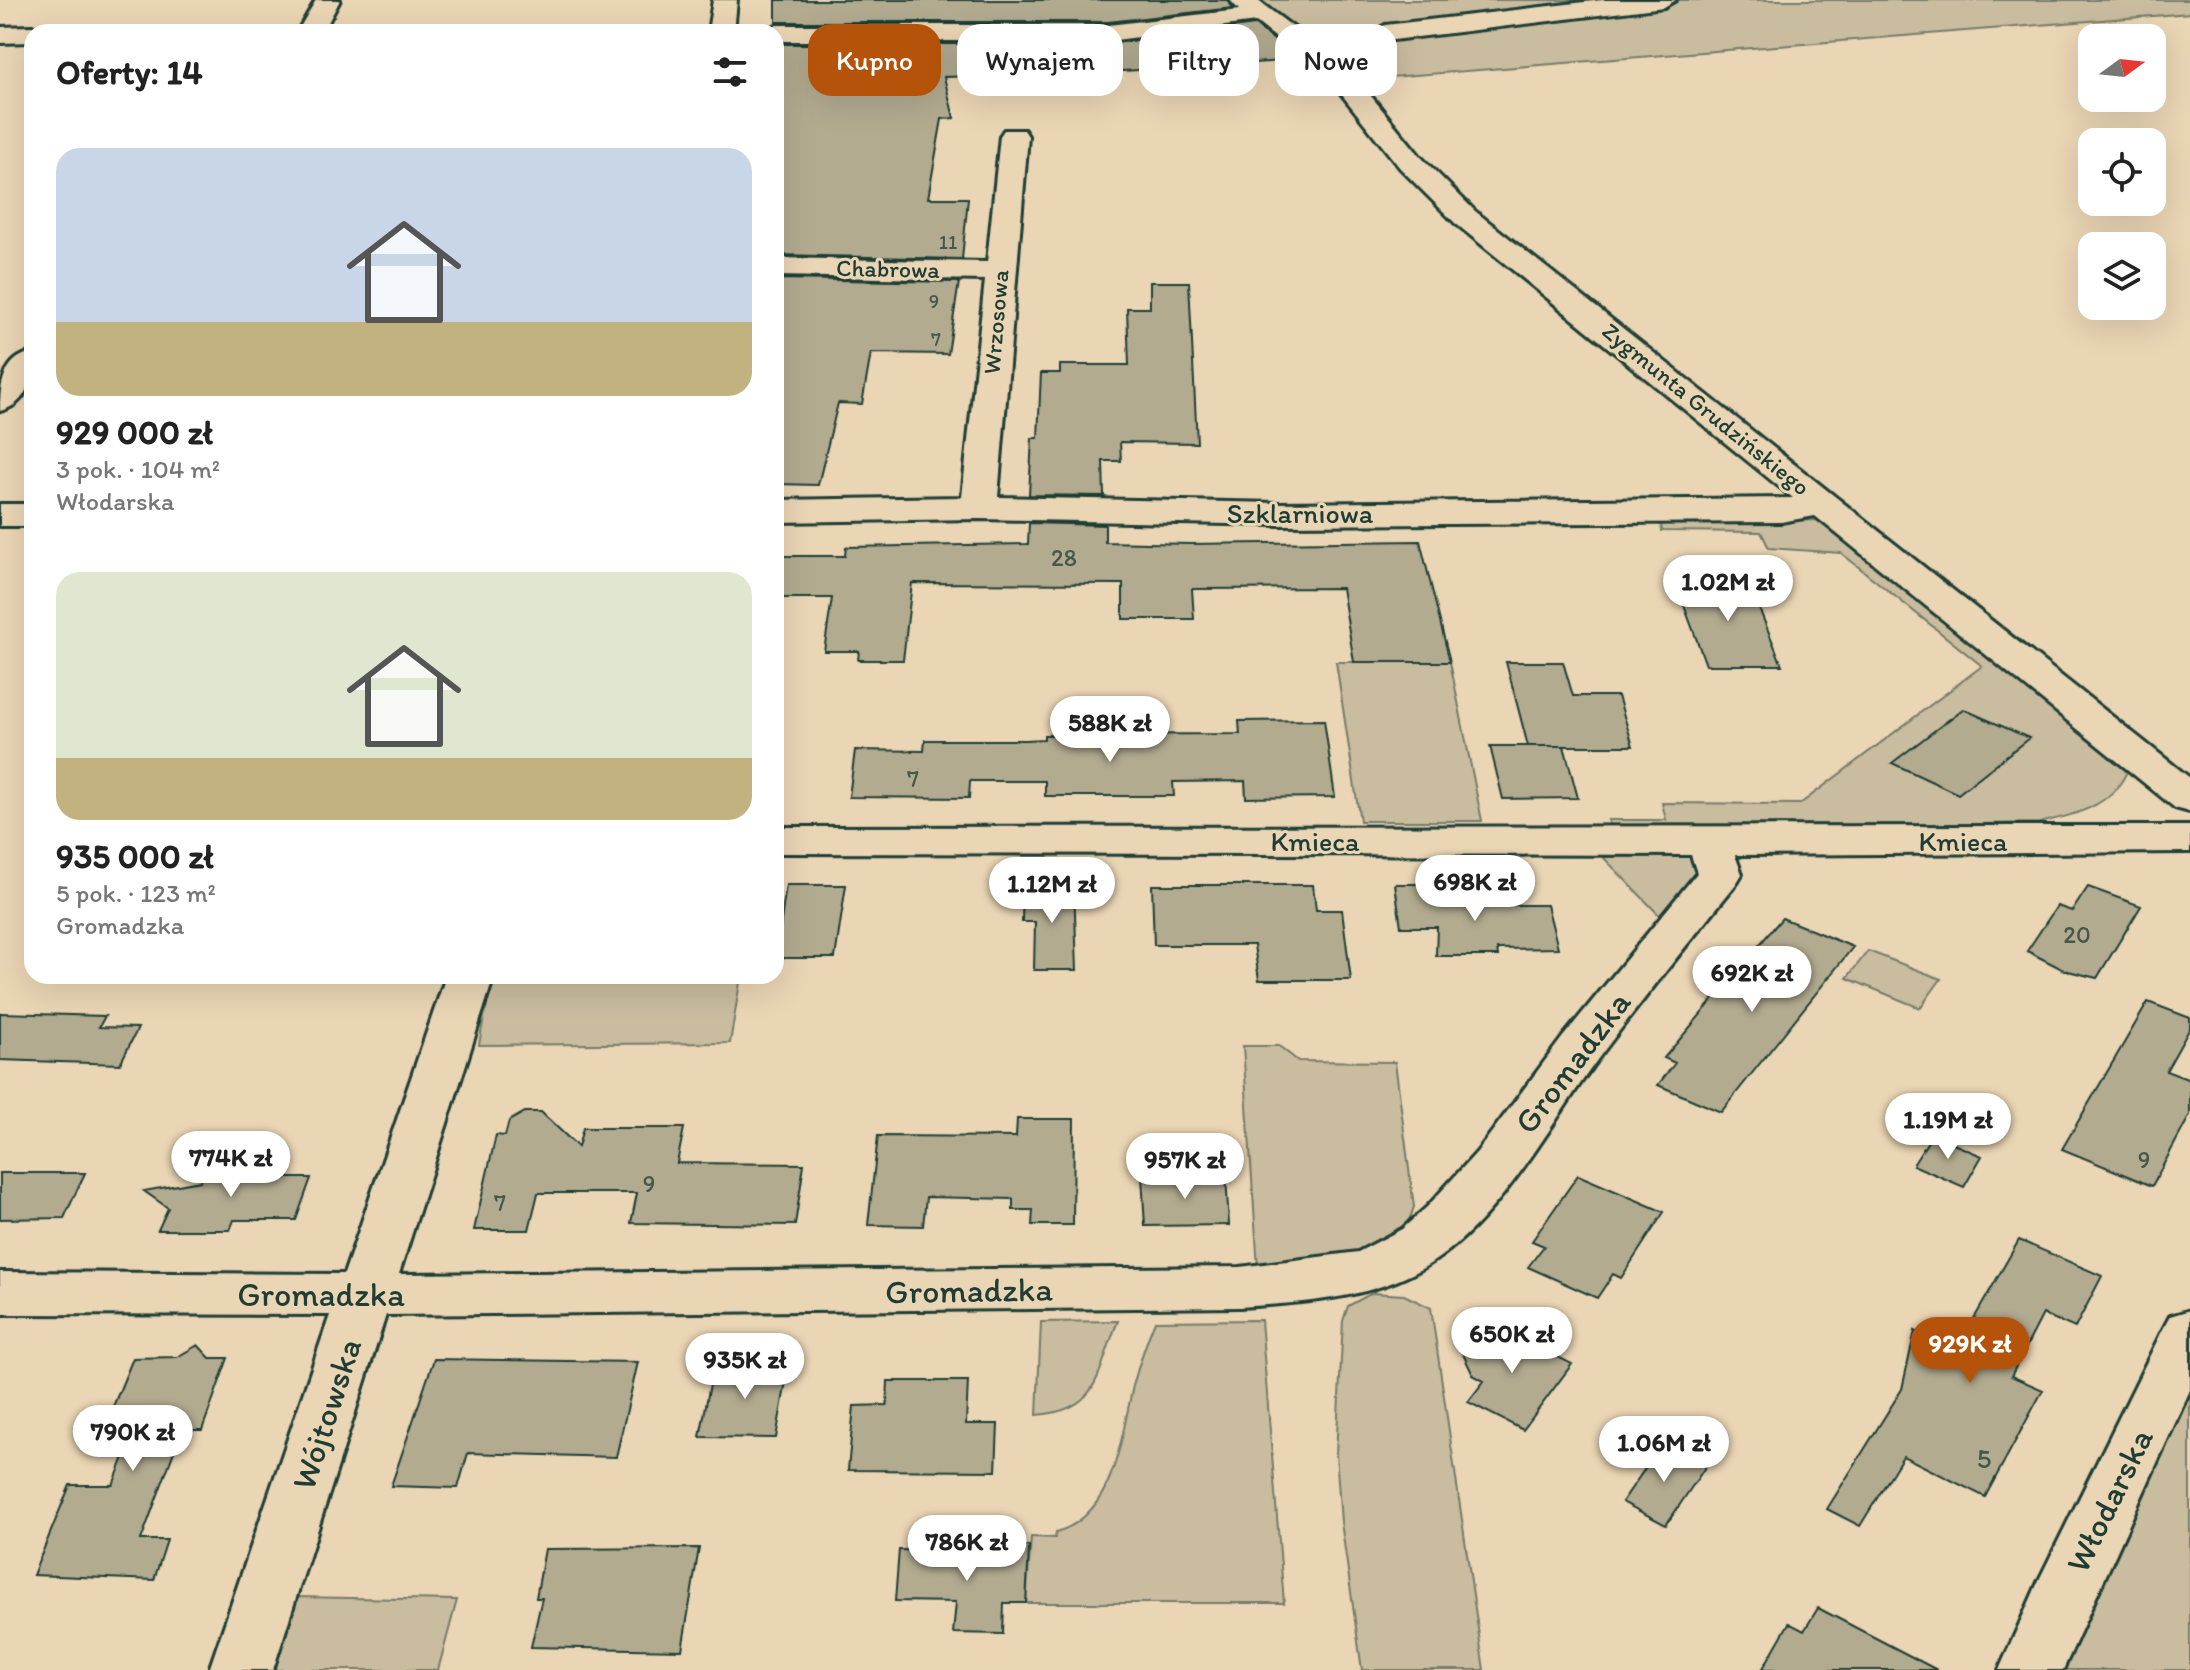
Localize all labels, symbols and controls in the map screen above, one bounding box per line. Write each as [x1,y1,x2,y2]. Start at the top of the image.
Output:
chip: Kupno [808,24,941,96]
chip: Wynajem [957,24,1123,96]
chip: Filtry [1139,24,1259,96]
chip: Nowe [1275,24,1397,96]
north arrow [2078,24,2166,112]
map controls [2078,24,2166,320]
icon: filters [708,50,752,94]
text: Oferty: 14 [56,52,203,93]
button: locate [2078,128,2166,216]
icon: home [332,200,476,344]
house number: 11 [939,230,957,254]
button: layers [2078,232,2166,320]
street label: Chabrowa [836,253,941,284]
street label: Wrzosowa [976,268,1015,376]
house number: 9 [929,289,939,313]
street label: Zygmunta Grudzińskiego [1597,316,1816,501]
house number: 7 [931,327,941,351]
text: 929 000 zł [56,412,213,453]
text: 3 pok. · 104 m² [56,453,220,485]
text: Włodarska [56,485,175,517]
street label: Szklarniowa [1227,496,1374,530]
house number: 28 [1051,543,1077,572]
pin: 1.02M zł [1645,555,1811,623]
text: 1.02M zł [1681,565,1775,597]
icon: home [332,624,476,768]
pin: 588K zł [1036,696,1184,764]
text: 588K zł [1068,706,1152,738]
house number: 7 [907,764,919,793]
street label: Kmieca [1271,824,1360,858]
street label: Kmieca [1919,824,2008,858]
text: 935 000 zł [56,836,214,877]
pin: 698K zł [1401,855,1549,923]
pin: 1.12M zł [969,857,1135,925]
text: 698K zł [1433,865,1517,897]
text: 1.12M zł [1007,867,1097,899]
text: 5 pok. · 123 m² [56,877,216,909]
text: Gromadzka [56,909,184,941]
house number: 20 [2063,920,2091,949]
pin: 692K zł [1678,946,1826,1014]
text: 692K zł [1711,956,1794,988]
street label: Gromadzka [1506,983,1639,1142]
pin: 1.19M zł [1865,1093,2031,1161]
text: 1.19M zł [1903,1103,1993,1135]
pin: 774K zł [157,1131,305,1199]
pin: 957K zł [1111,1133,1259,1201]
text: 774K zł [189,1141,273,1173]
text: 957K zł [1144,1143,1226,1175]
house number: 9 [2138,1145,2150,1174]
house number: 9 [643,1169,655,1198]
house number: 7 [494,1188,506,1217]
street label: Gromadzka [885,1269,1054,1312]
street label: Gromadzka [237,1274,405,1315]
pin: 650K zł [1438,1307,1586,1375]
text: 650K zł [1469,1317,1555,1349]
pin: 929K zł [1896,1317,2044,1385]
text: 929K zł [1929,1327,2011,1359]
pin: 935K zł [671,1333,819,1401]
street label: Wójtowska [283,1334,370,1495]
text: 935K zł [703,1343,787,1375]
pin: 790K zł [59,1405,207,1473]
text: 790K zł [91,1415,175,1447]
pin: 1.06M zł [1581,1416,1747,1484]
street label: Włodarska [2057,1421,2162,1579]
text: 1.06M zł [1617,1426,1711,1458]
house number: 5 [1977,1441,1991,1475]
pin: 786K zł [893,1515,1041,1583]
text: 786K zł [926,1525,1008,1557]

